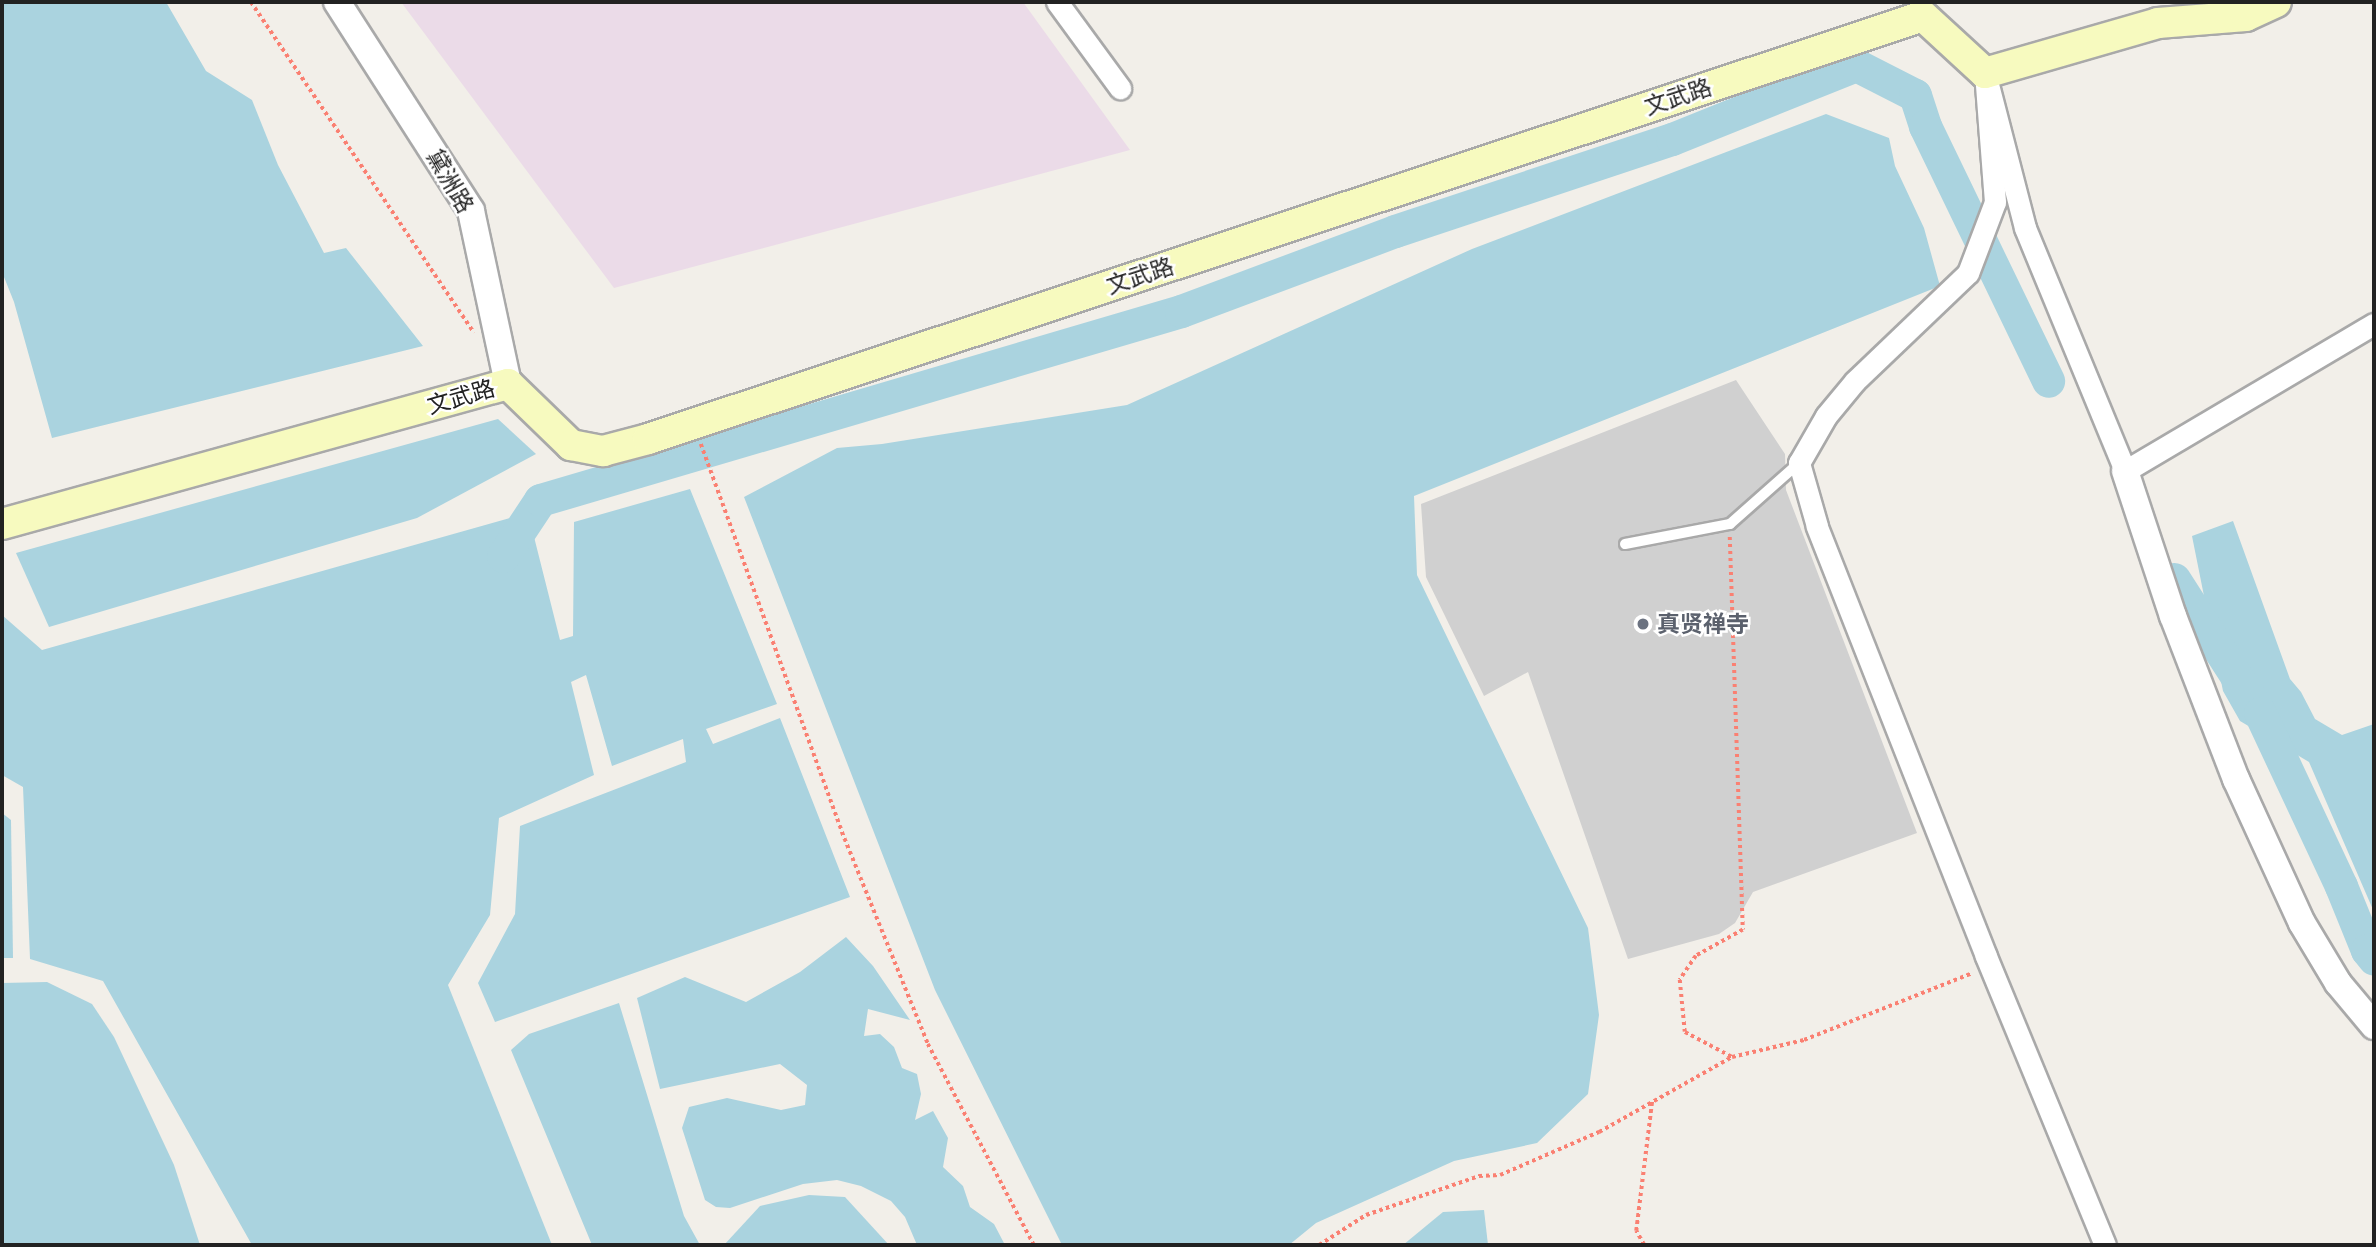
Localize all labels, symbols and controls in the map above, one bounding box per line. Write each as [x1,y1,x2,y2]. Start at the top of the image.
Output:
street label: 文武路 [1641,73,1715,121]
street label: 黛洲路 [421,144,479,218]
street label: 文武路 [1103,252,1177,300]
street label: 文武路 [424,374,498,420]
place label: 真贤禅寺 [1657,610,1749,638]
marker: 真贤禅寺 [1635,616,1651,632]

